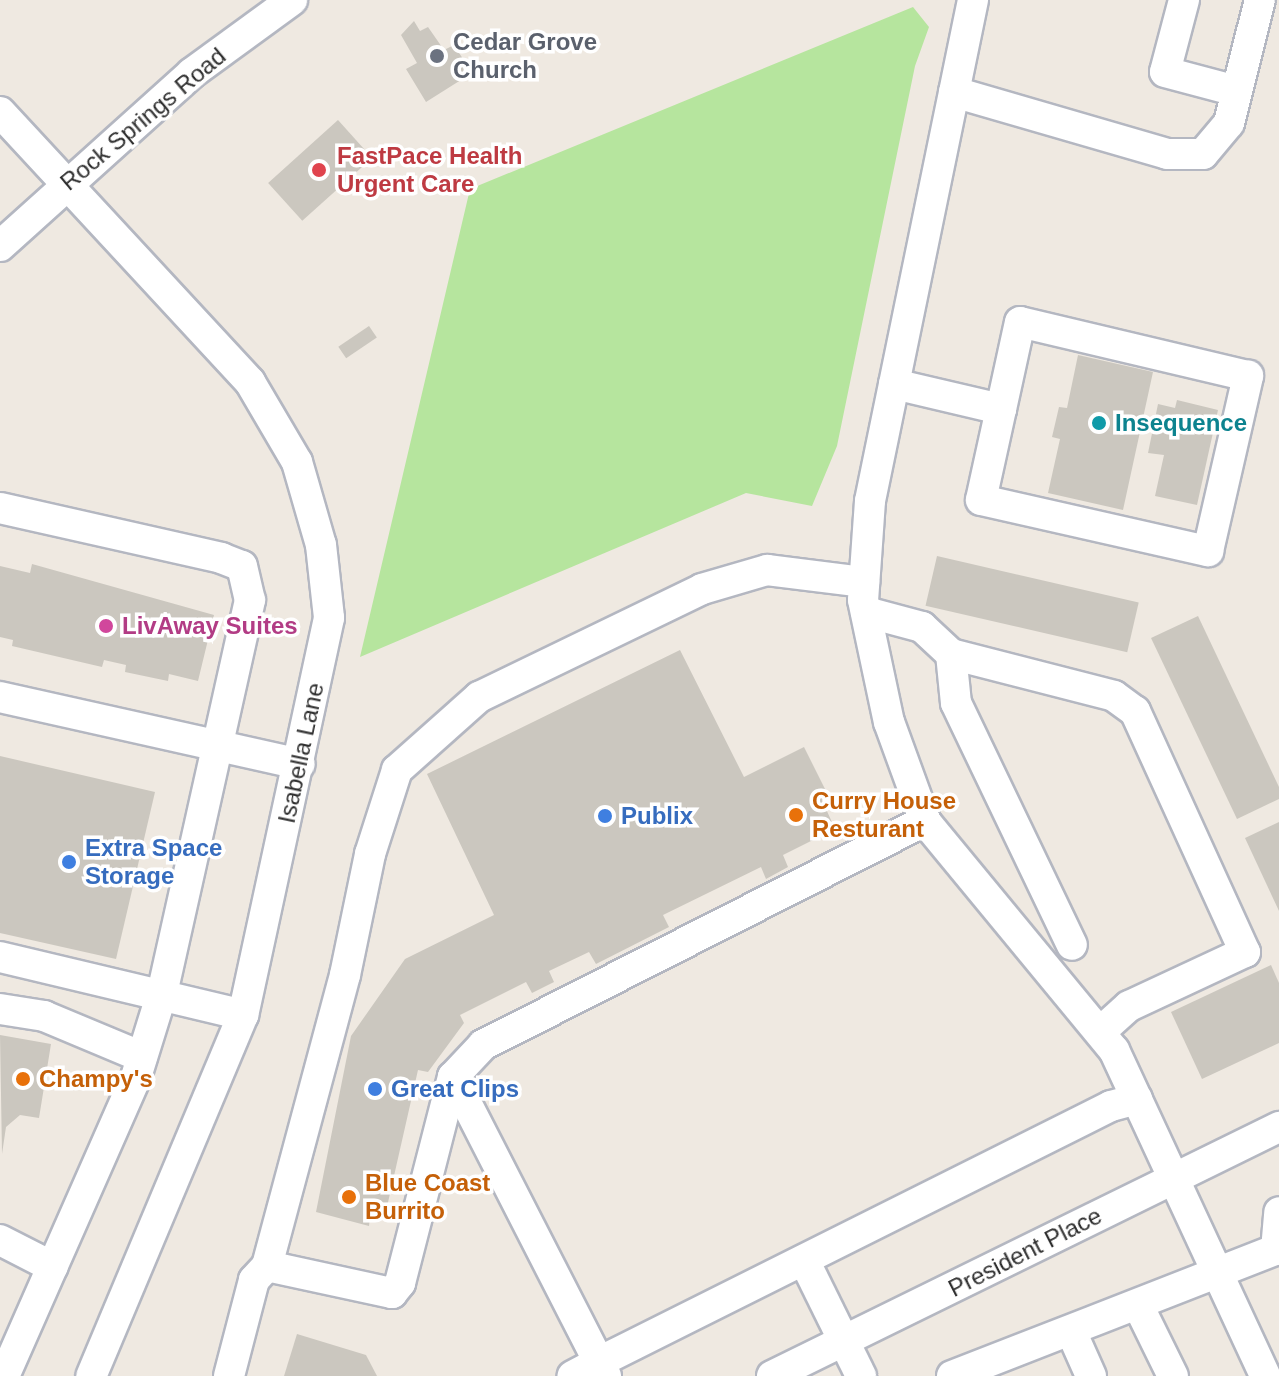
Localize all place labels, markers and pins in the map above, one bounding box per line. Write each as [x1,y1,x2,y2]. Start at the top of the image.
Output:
place label: Cedar Grove Church [453,28,597,84]
marker: Cedar Grove Church [428,47,446,65]
place label: FastPace Health Urgent Care [337,142,522,198]
marker: FastPace Health Urgent Care [308,159,330,181]
place label: Insequence [1115,409,1247,437]
marker: Insequence [1090,414,1108,432]
place label: LivAway Suites [122,612,298,640]
marker: LivAway Suites [97,617,115,635]
place label: Curry House Resturant [812,787,956,843]
place label: Publix [621,802,693,830]
marker: Curry House Resturant [787,806,805,824]
marker: Publix [596,807,614,825]
place label: Extra Space Storage [85,834,222,890]
marker: Extra Space Storage [60,853,78,871]
place label: Champy's [39,1065,153,1093]
marker: Champy's [14,1070,32,1088]
place label: Great Clips [391,1075,519,1103]
marker: Great Clips [366,1080,384,1098]
place label: Blue Coast Burrito [365,1169,490,1225]
marker: Blue Coast Burrito [340,1188,358,1206]

